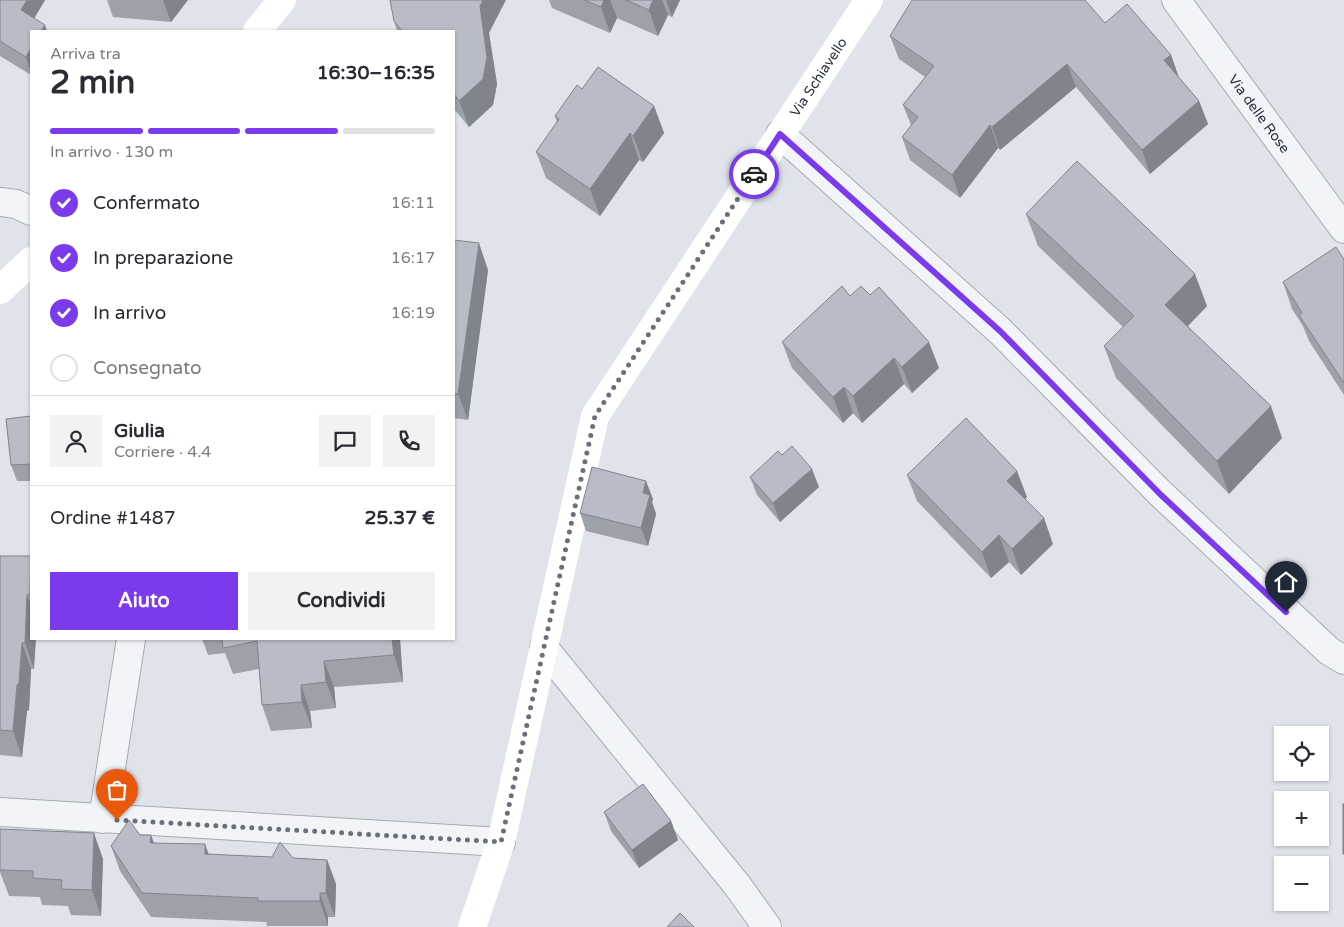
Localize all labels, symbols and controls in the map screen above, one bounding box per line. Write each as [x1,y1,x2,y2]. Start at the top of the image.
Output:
street label: Via Schiavello [787,34,851,120]
text: Arriva tra [50,44,121,64]
text: 16:30–16:35 [317,62,435,84]
text: 2 min [50,64,135,102]
street label: Via delle Rose [1225,71,1293,157]
text: In arrivo · 130 m [50,142,173,162]
courier [729,149,779,199]
icon: car [740,160,768,188]
icon: check [50,189,78,217]
text: Confermato [93,192,200,214]
text: 16:11 [391,193,435,213]
icon: check [50,244,78,272]
text: In preparazione [93,247,233,269]
text: 16:17 [391,248,435,268]
icon: check [50,299,78,327]
text: In arrivo [93,302,166,324]
text: 16:19 [391,303,435,323]
text: Consegnato [93,357,202,379]
button: person [50,415,102,467]
button: chat [319,415,371,467]
button: phone [383,415,435,467]
text: Giulia [114,420,165,442]
text: Corriere · 4.4 [114,442,211,462]
text: Ordine #1487 [50,507,176,529]
text: 25.37 € [365,507,435,529]
pin [1265,561,1307,612]
icon: home [1272,568,1300,596]
button: Aiuto [50,572,238,630]
button: Condividi [248,572,435,630]
map controls [1274,726,1329,911]
button: locate [1274,726,1329,781]
pin [96,769,138,820]
icon: bag [103,776,131,804]
button: + [1274,791,1329,846]
button: − [1274,856,1329,911]

